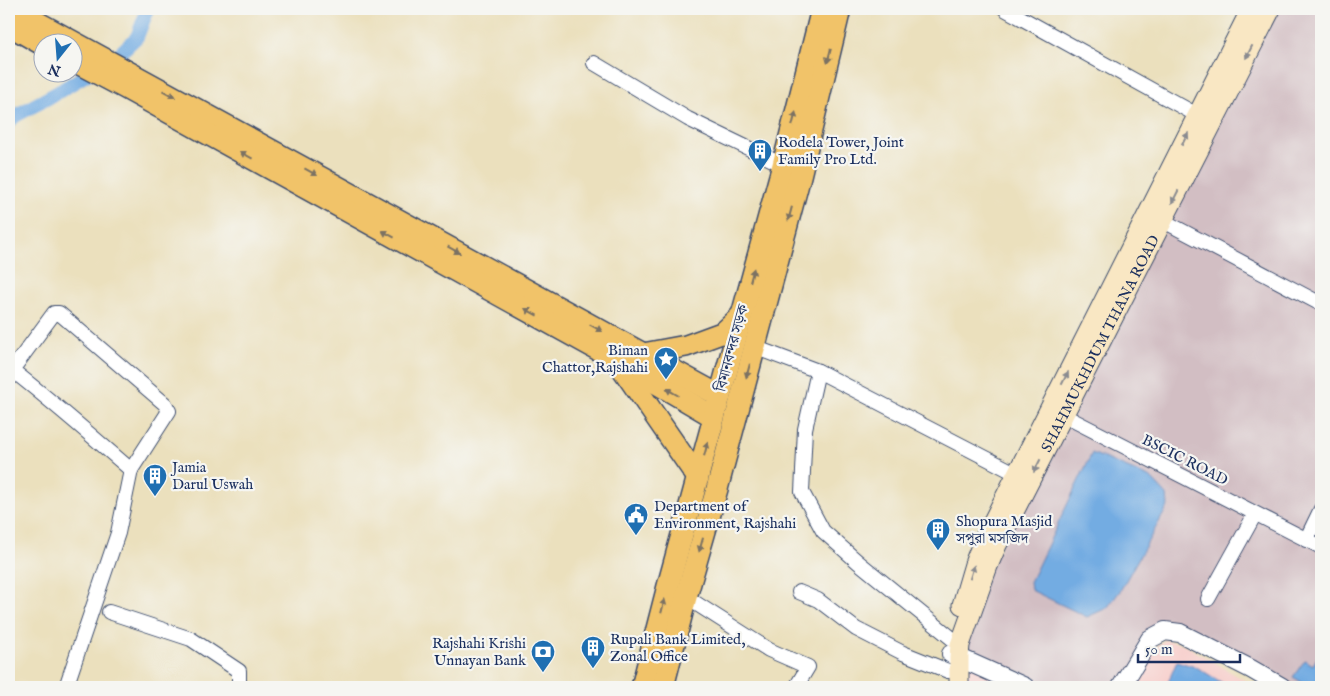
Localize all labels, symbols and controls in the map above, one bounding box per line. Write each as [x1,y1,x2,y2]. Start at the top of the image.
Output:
north arrow [32,32,82,82]
one-way arrow [1245,45,1253,59]
one-way arrow [825,49,833,64]
text: N [46,59,64,80]
one-way arrow [161,90,176,98]
one-way arrow [790,111,798,126]
one-way arrow [1181,132,1189,146]
place label: Rodela Tower, Joint Family Pro Ltd. [778,133,904,169]
building icon: Rodela Tower, Joint Family Pro Ltd. [747,138,773,172]
one-way arrow [239,151,254,159]
one-way arrow [304,168,319,176]
one-way arrow [1171,190,1179,204]
one-way arrow [786,206,794,221]
one-way arrow [382,229,395,238]
street label: SHAHMUKHDUM THANA ROAD [1037,232,1163,455]
one-way arrow [446,246,461,254]
one-way arrow [748,268,756,283]
street label: বিমানবন্দর সড়ক [711,302,753,395]
one-way arrow [524,308,537,317]
one-way arrow [589,324,604,332]
place label: Biman Chattor,Rajshahi [542,341,648,377]
place icon: Biman Chattor,Rajshahi [653,346,679,380]
one-way arrow [744,363,752,378]
one-way arrow [1061,371,1069,385]
one-way arrow [665,388,679,397]
street label: BSCIC ROAD [1139,430,1231,490]
one-way arrow [702,442,710,457]
place label: Jamia Darul Uswah [170,458,253,494]
one-way arrow [1033,459,1041,473]
building icon: Jamia Darul Uswah [142,463,168,497]
place label: Department of Environment, Rajshahi [654,497,796,533]
public building icon: Department of Environment, Rajshahi [623,502,649,536]
place label: Shopura Masjid সপুরা মসজিদ [955,512,1053,548]
building icon: Shopura Masjid সপুরা মসজিদ [925,517,951,551]
one-way arrow [697,537,705,552]
one-way arrow [969,564,976,579]
one-way arrow [659,599,667,614]
place label: Rupali Bank Limited, Zonal Office [610,630,745,666]
scale bar [1138,631,1240,663]
place label: Rajshahi Krishi Unnayan Bank [432,634,527,670]
building icon: Rupali Bank Limited, Zonal Office [580,635,606,669]
bank icon: Rajshahi Krishi Unnayan Bank [530,639,556,673]
text: 50 m [1145,640,1173,659]

